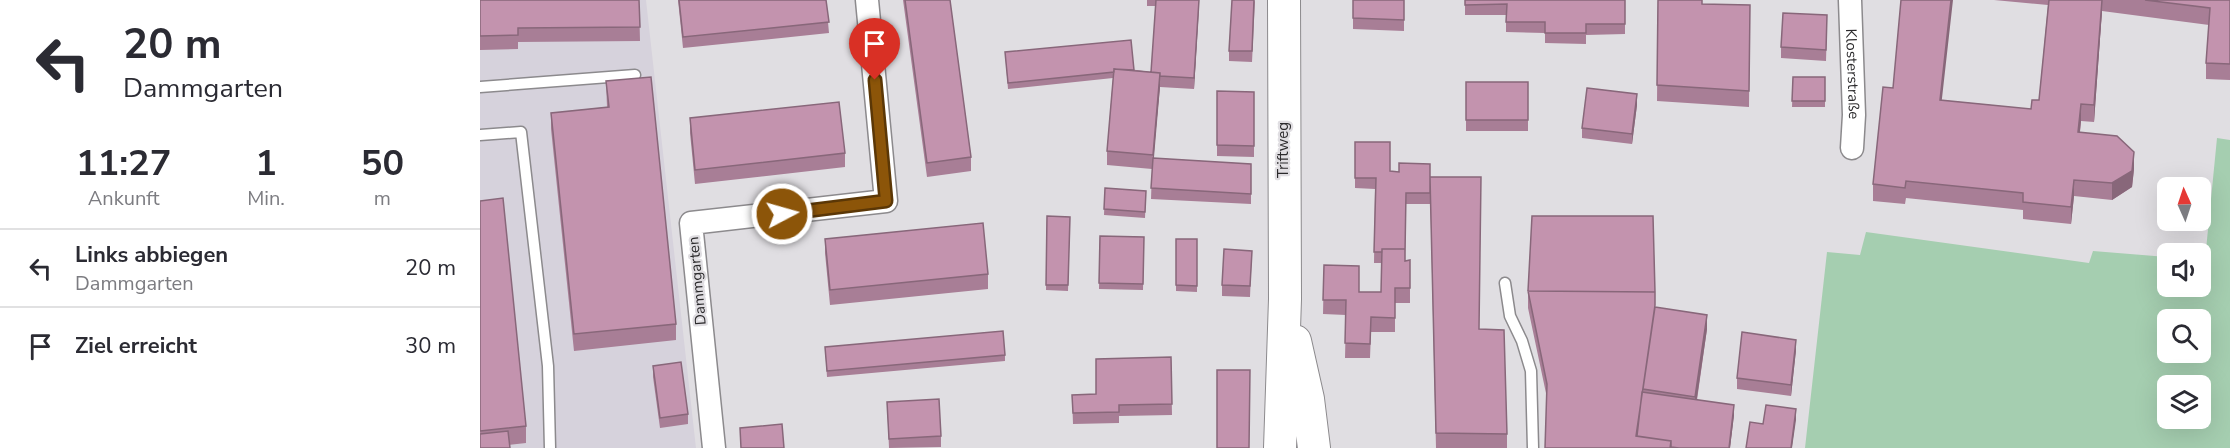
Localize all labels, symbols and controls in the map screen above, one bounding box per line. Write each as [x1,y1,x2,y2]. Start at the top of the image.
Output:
text: 20 m [123,16,222,73]
pin [849,18,900,80]
icon: left [24,24,102,102]
icon: arrive [858,27,891,60]
street label: Klosterstraße [1841,28,1864,120]
text: Dammgarten [123,70,283,107]
street label: Triftweg [1273,122,1293,178]
text: 11:27 [76,139,171,188]
text: 1 [255,139,277,188]
text: 50 [361,139,404,188]
north arrow [2157,177,2211,231]
map controls [2157,177,2211,429]
position arrow [750,182,814,246]
text: Ankunft [88,185,159,212]
text: Min. [247,185,285,212]
text: m [374,185,391,212]
street label: Dammgarten [683,236,711,326]
text: Links abbiegen [75,240,228,270]
button: sound [2157,243,2211,297]
icon: left [24,252,57,285]
text: 20 m [405,253,456,283]
text: Dammgarten [75,270,194,297]
button: search [2157,309,2211,363]
icon: arrive [24,330,57,363]
text: Ziel erreicht [75,331,197,361]
text: 30 m [405,331,456,361]
button: layers [2157,375,2211,429]

